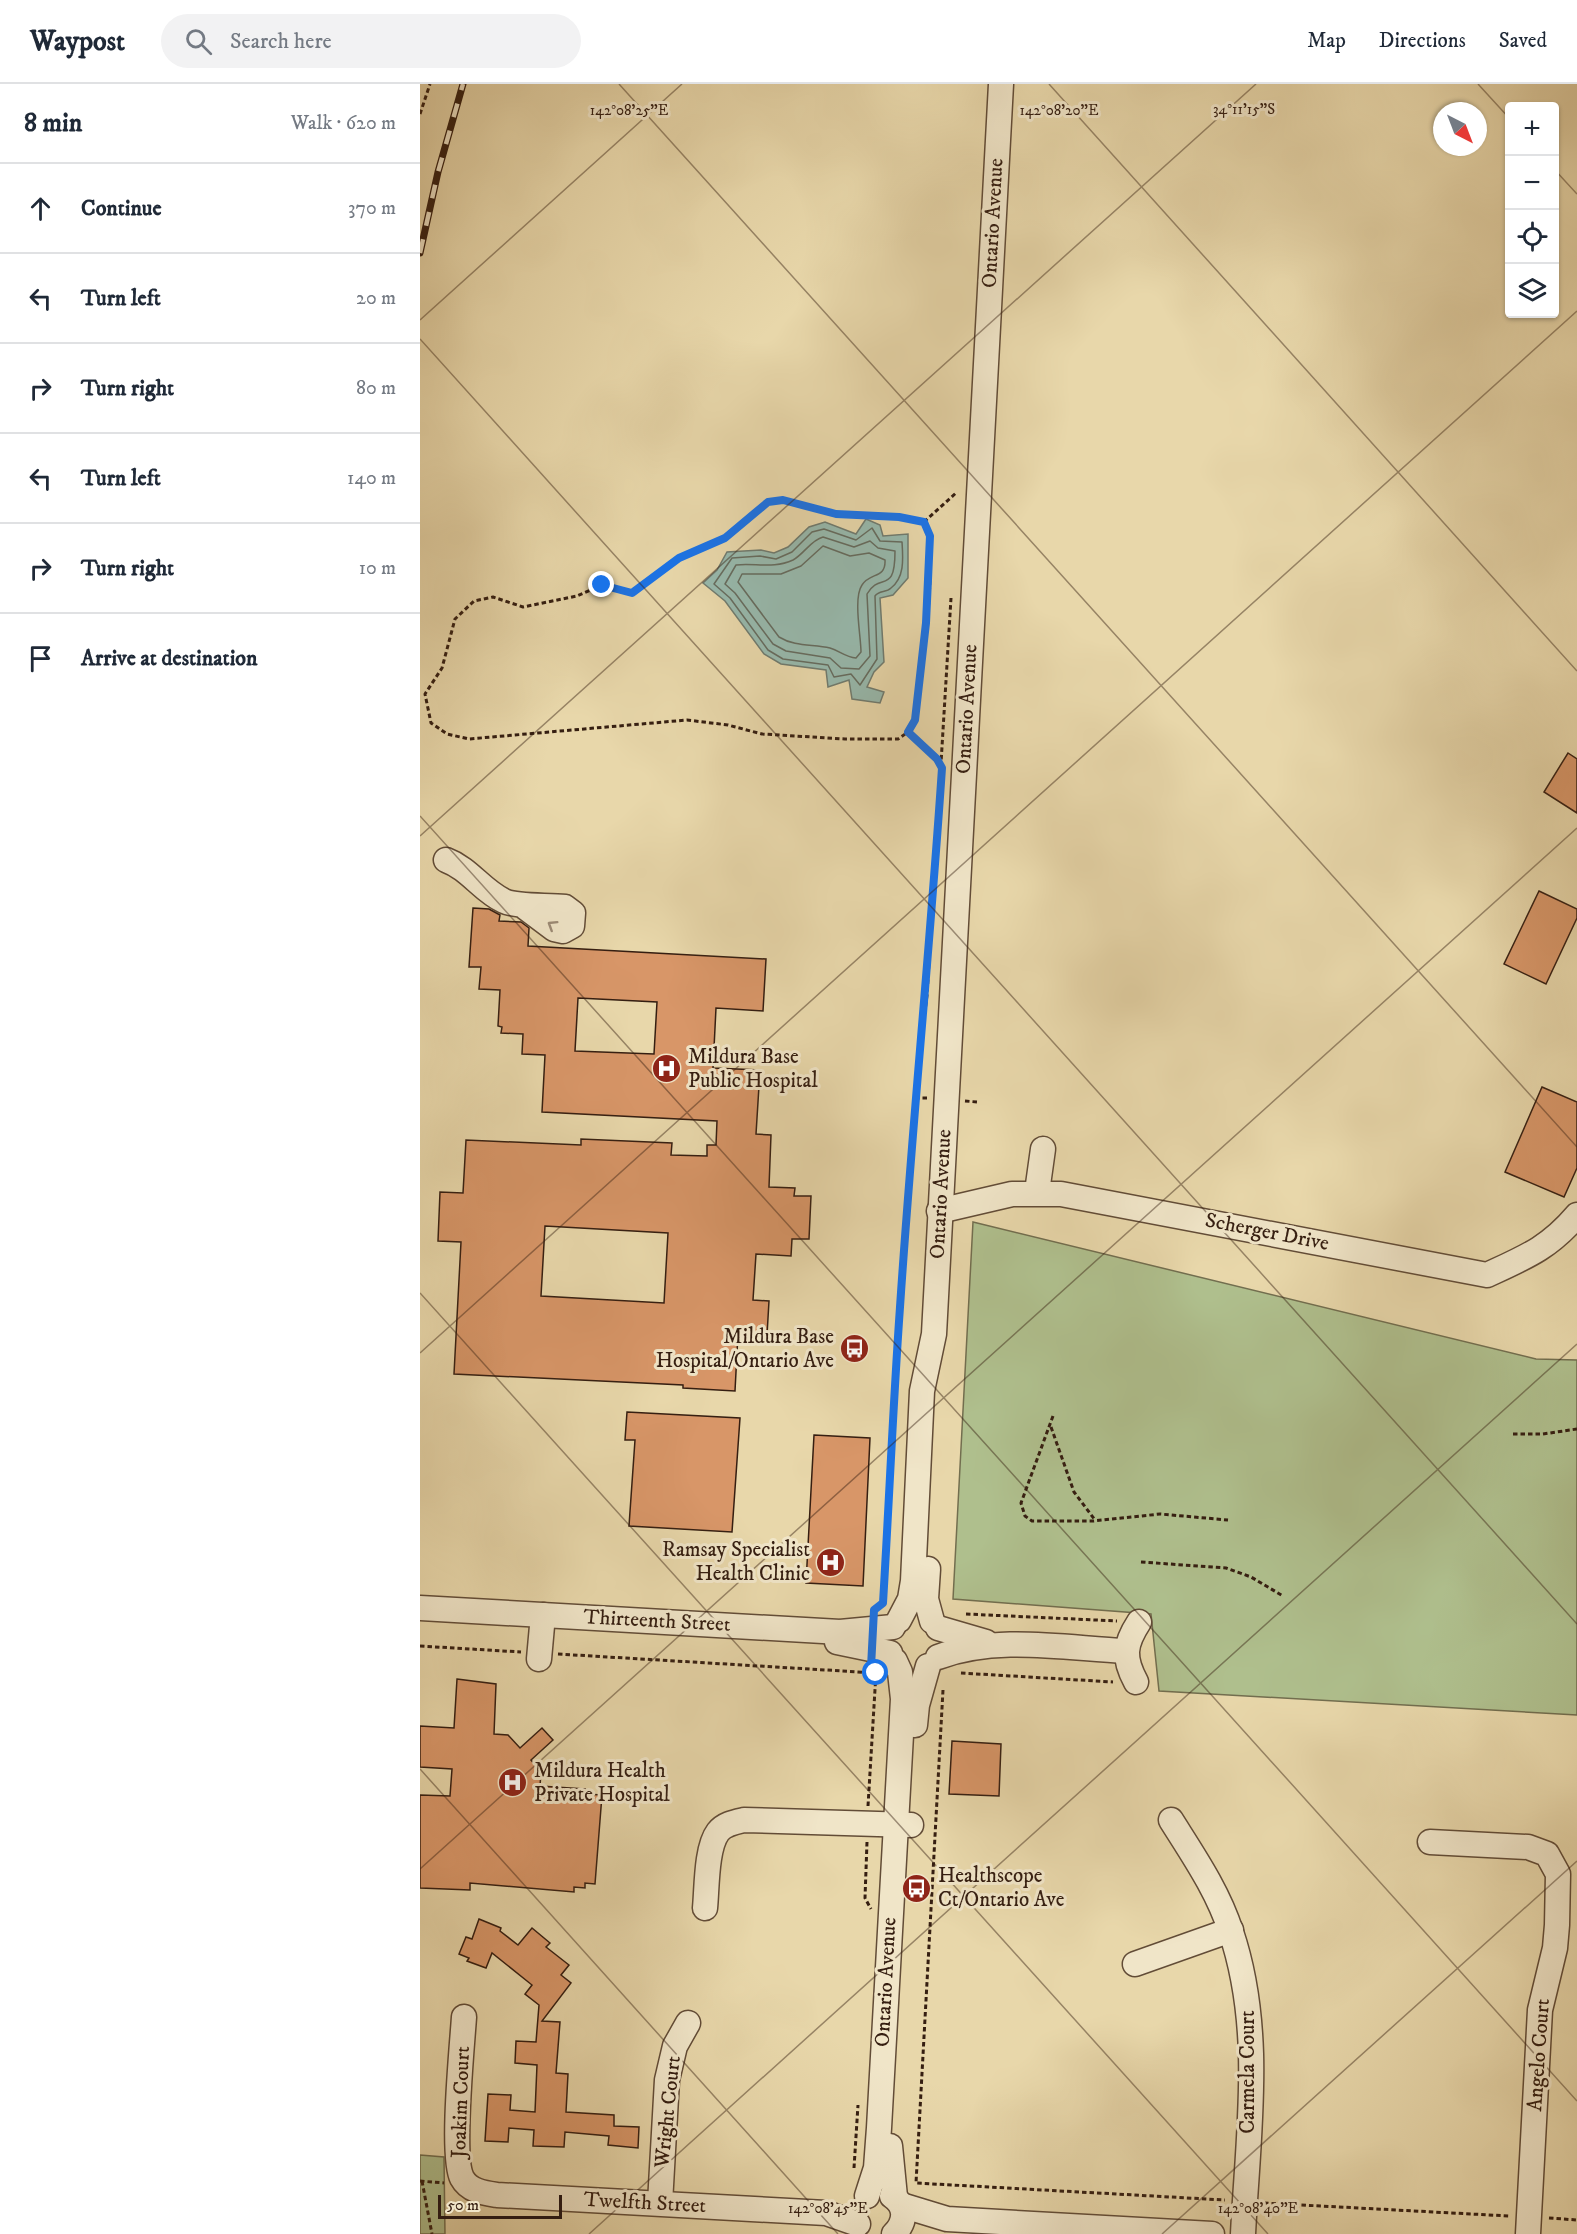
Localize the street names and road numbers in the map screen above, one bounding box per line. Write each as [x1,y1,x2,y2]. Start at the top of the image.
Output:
street label: Ontario Avenue [977,157,1009,289]
street label: Ontario Avenue [951,643,983,775]
street label: Ontario Avenue [925,1128,957,1260]
street label: Scherger Drive [1203,1207,1331,1257]
street label: Thirteenth Street [583,1604,731,1638]
street label: Ontario Avenue [870,1916,902,2048]
street label: Angelo Court [1522,1997,1556,2112]
street label: Carmela Court [1235,2010,1261,2134]
street label: Joakim Court [446,2045,476,2160]
street label: Wright Court [649,2054,687,2170]
street label: Twelfth Street [583,2187,707,2219]

